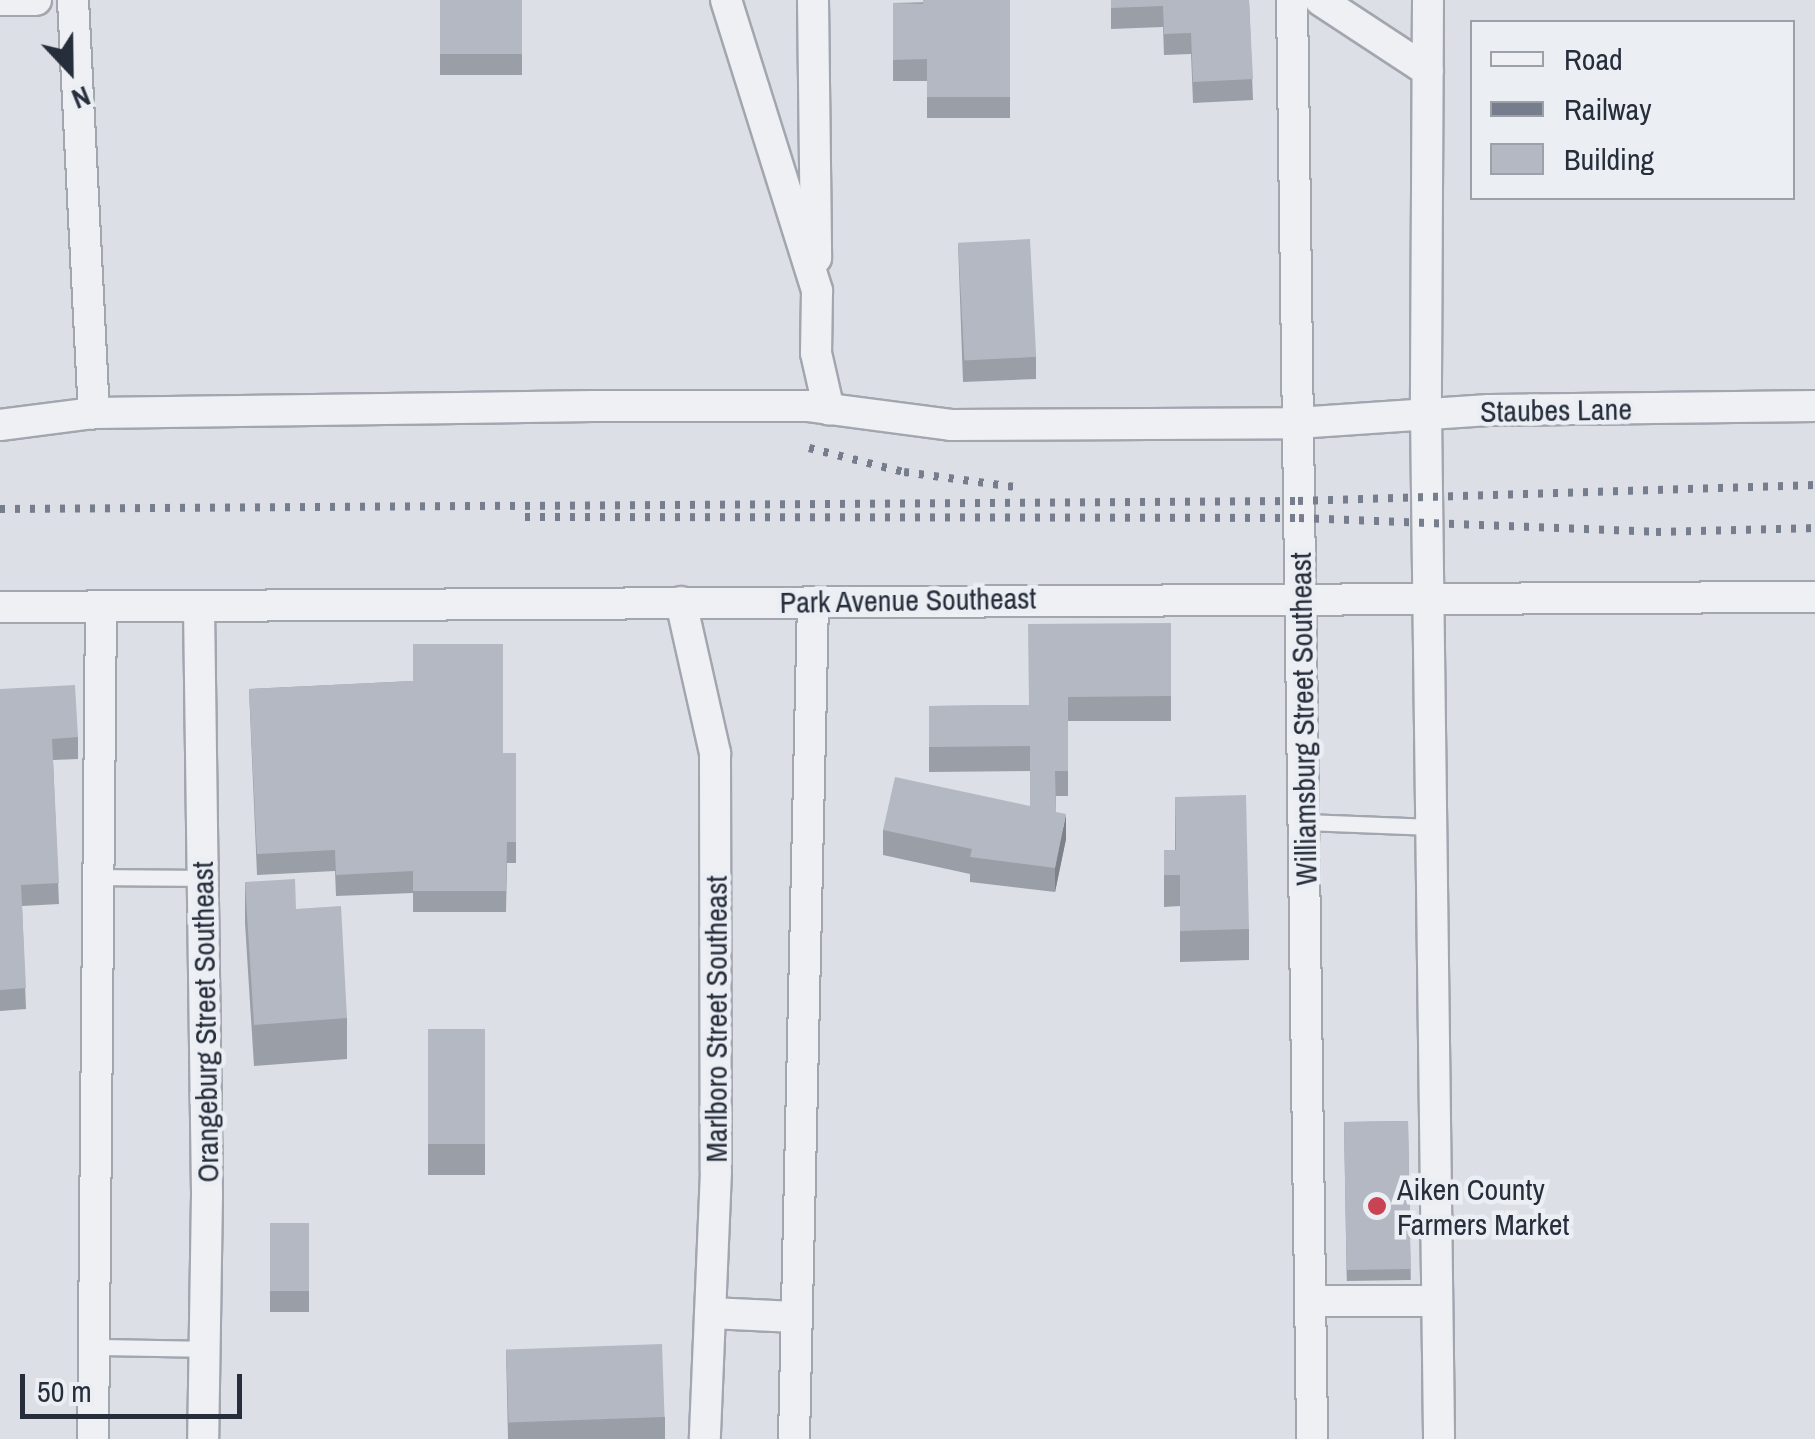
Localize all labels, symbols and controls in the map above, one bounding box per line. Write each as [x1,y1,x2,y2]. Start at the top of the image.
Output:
north arrow [20,20,120,120]
legend [1470,20,1795,200]
text: Road [1564,39,1623,79]
text: N [66,77,96,119]
text: Railway [1564,89,1651,129]
text: Building [1564,139,1654,179]
street label: Staubes Lane [1480,391,1632,429]
street label: Williamsburg Street Southeast [1282,552,1324,886]
street label: Park Avenue Southeast [779,580,1037,620]
street label: Orangeburg Street Southeast [184,861,226,1183]
street label: Marlboro Street Southeast [698,875,734,1163]
place label: Aiken County Farmers Market [1397,1171,1569,1242]
marker: Aiken County Farmers Market [1366,1195,1388,1217]
scale bar [25,1354,248,1416]
text: 50 m [37,1371,92,1411]

